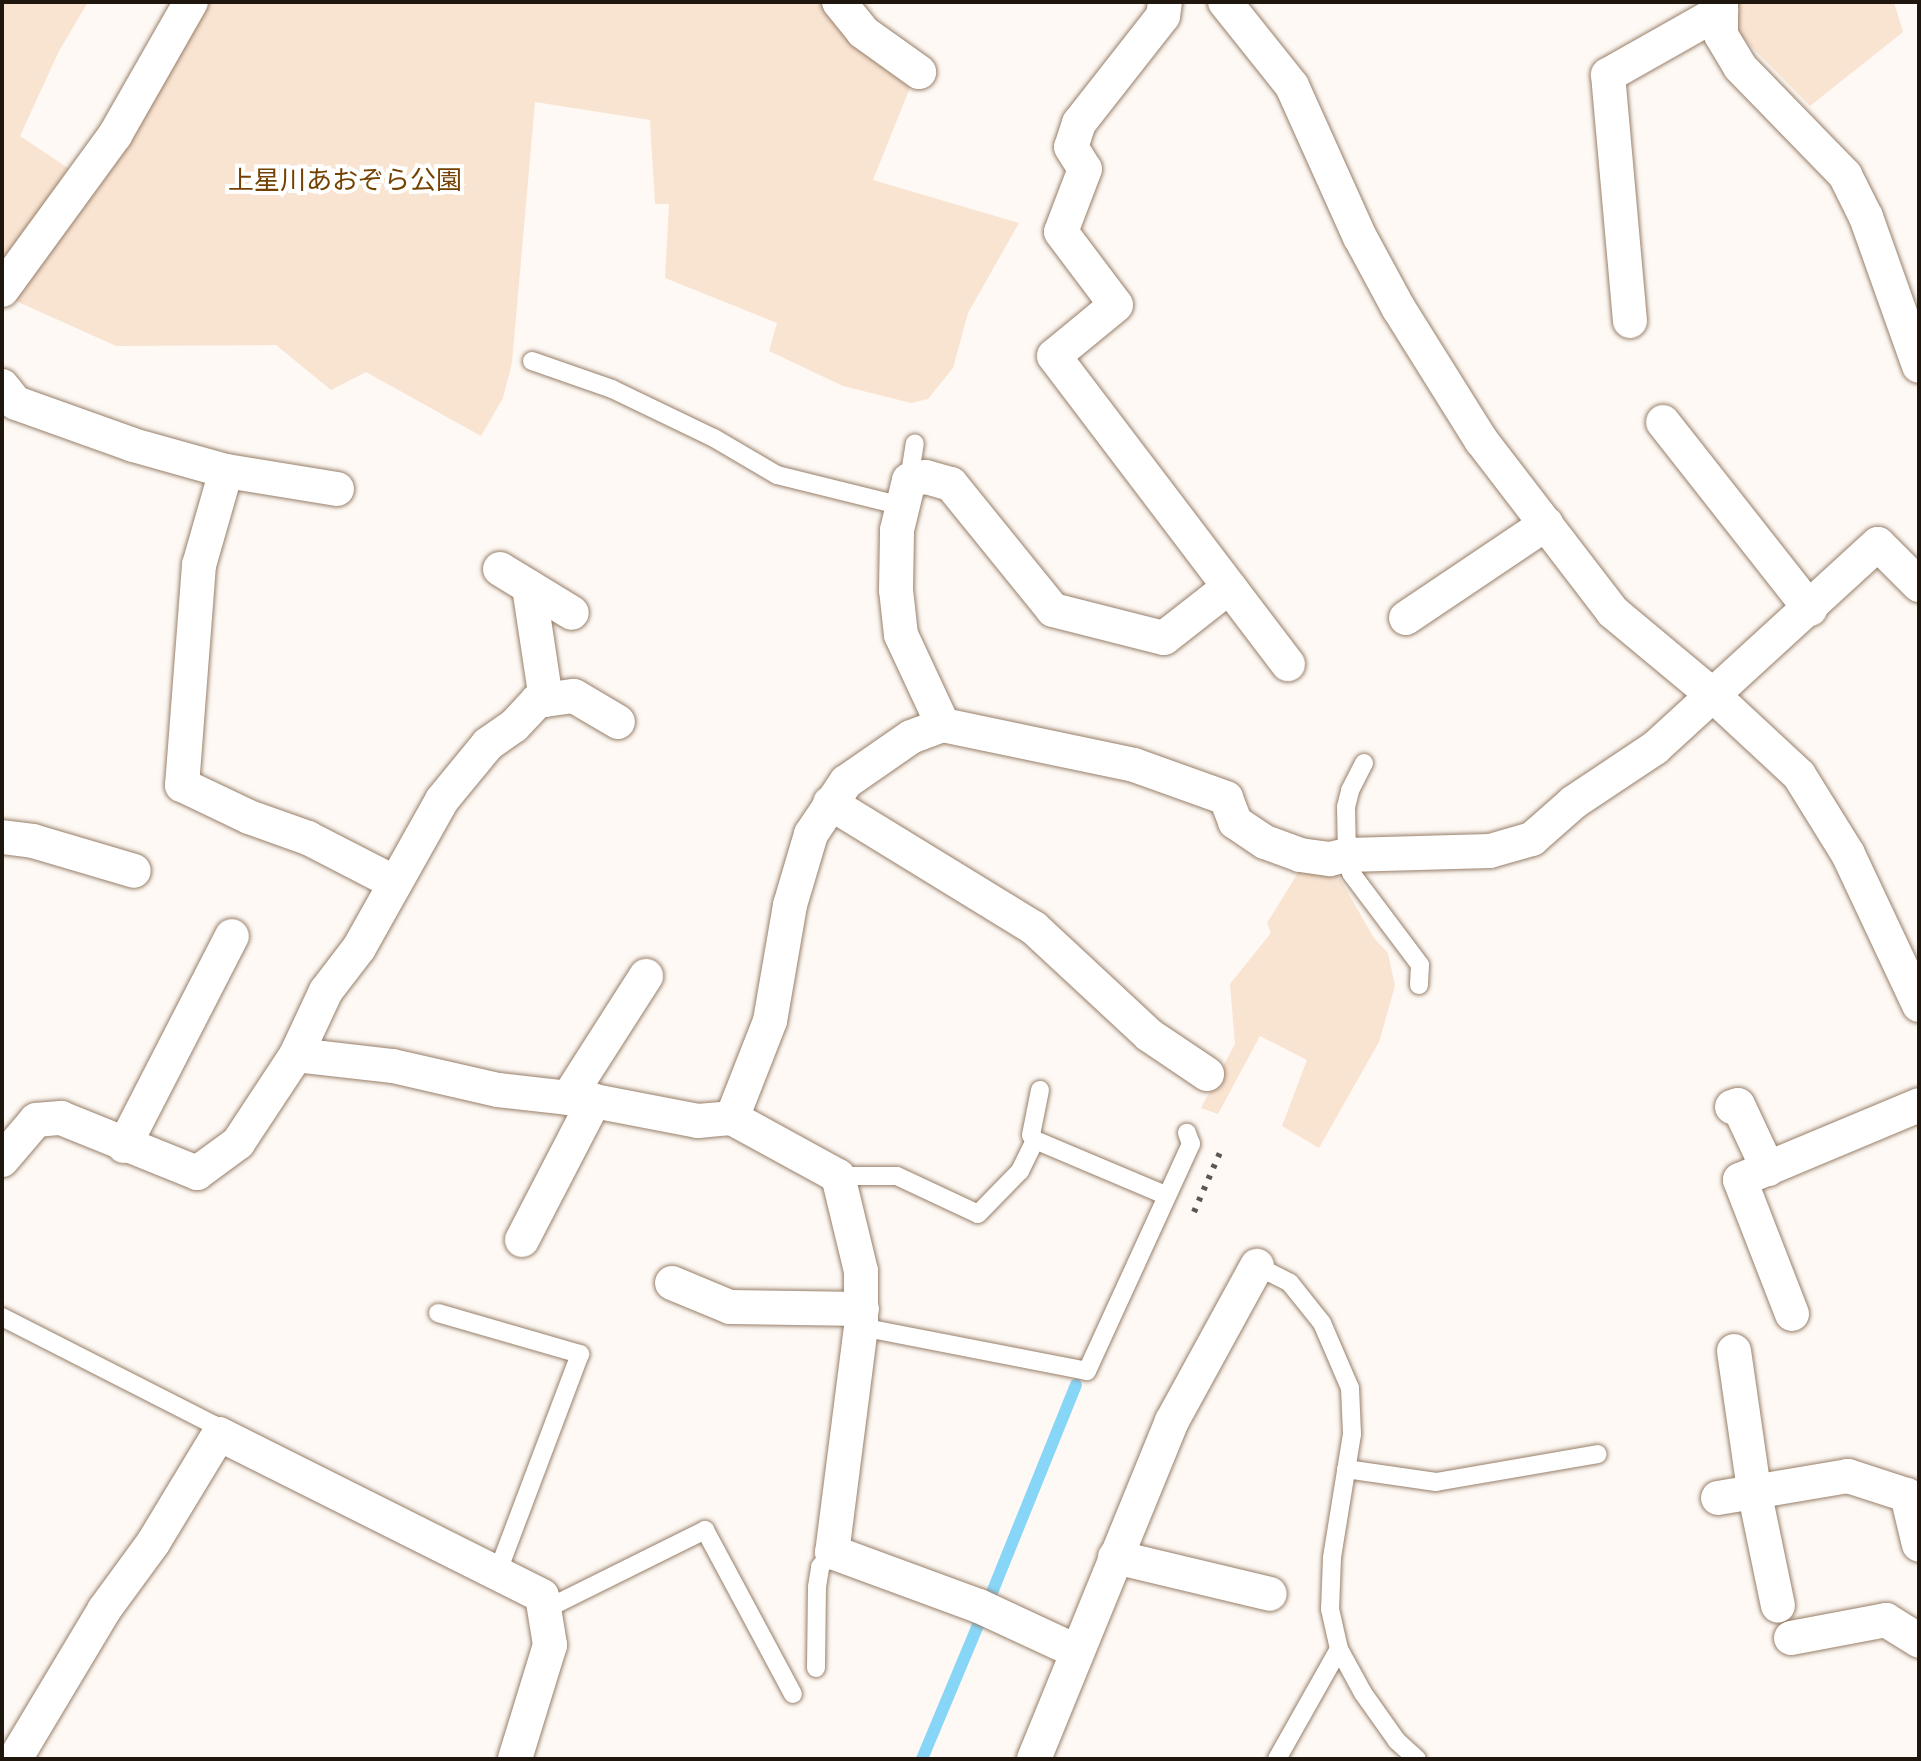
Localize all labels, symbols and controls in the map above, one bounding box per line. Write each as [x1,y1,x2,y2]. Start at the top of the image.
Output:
park label: 上星川あおぞら公園 [228,165,462,197]

